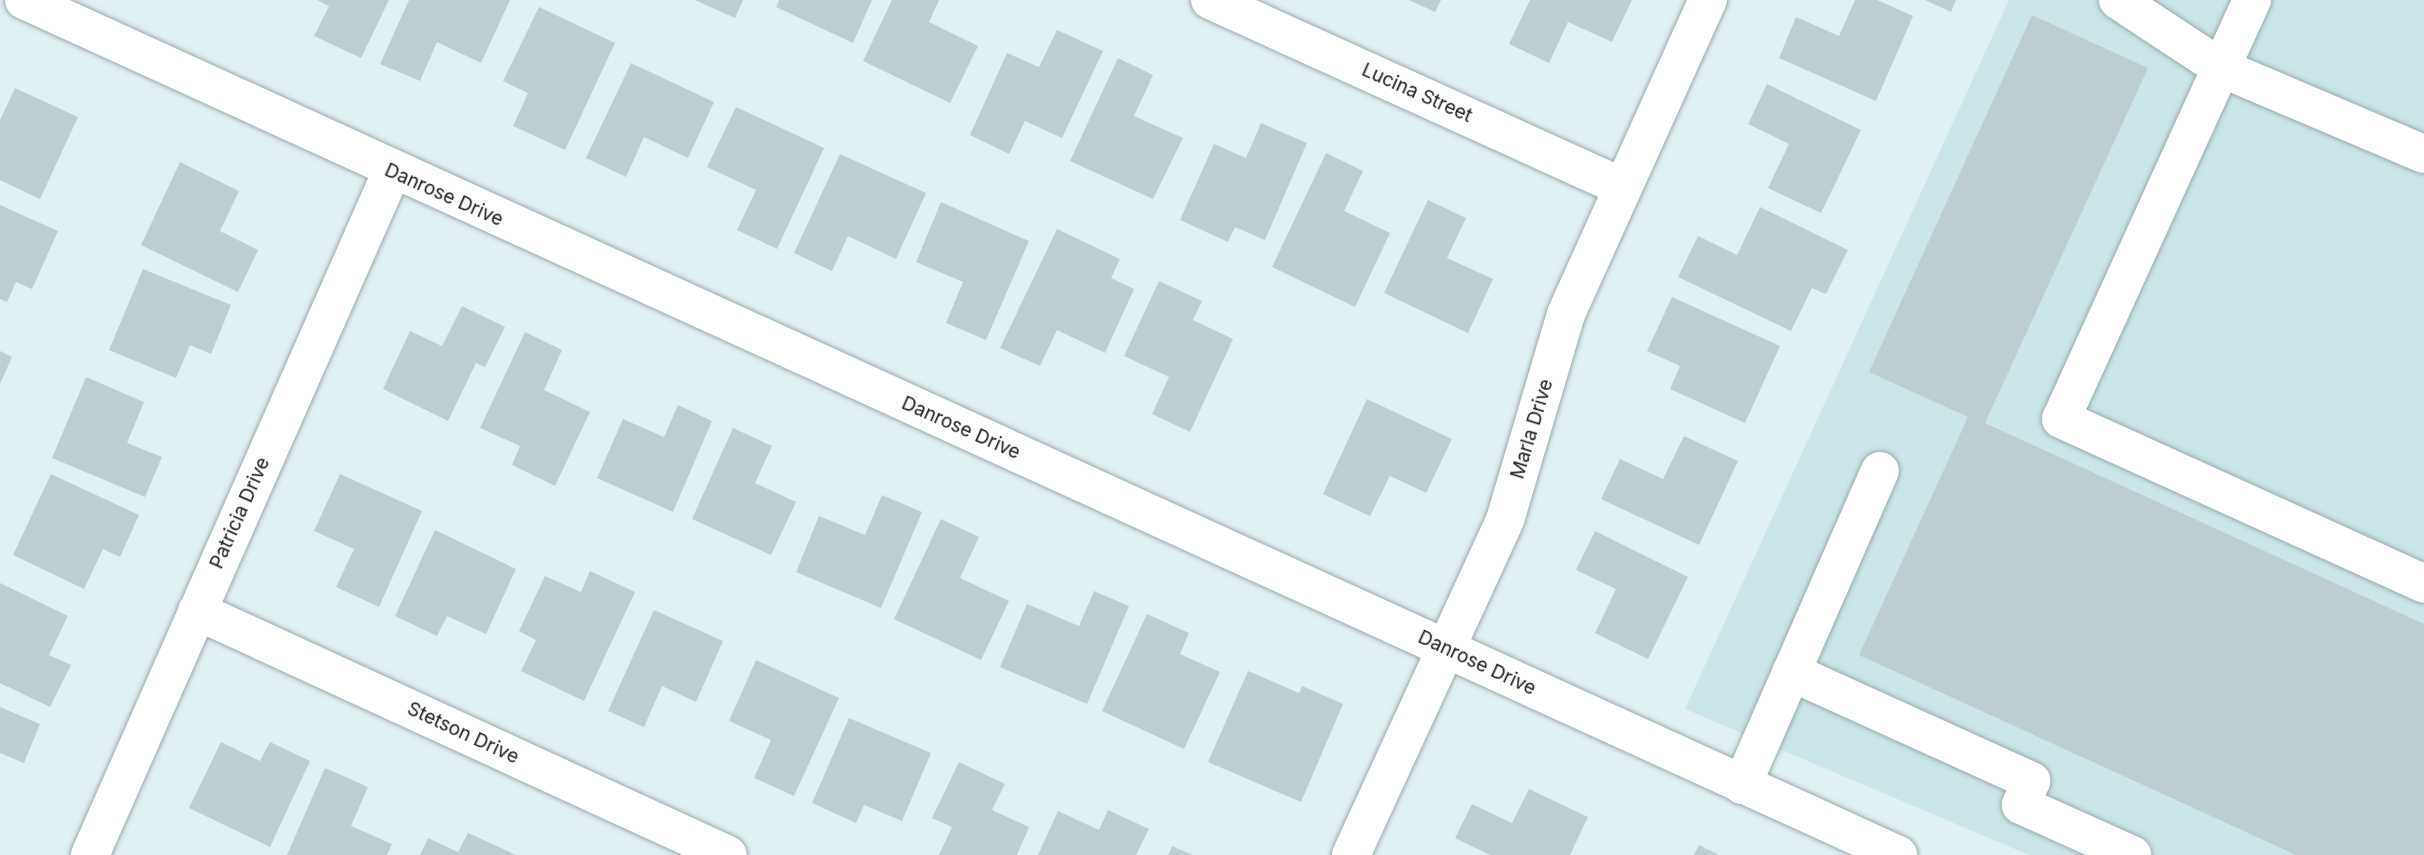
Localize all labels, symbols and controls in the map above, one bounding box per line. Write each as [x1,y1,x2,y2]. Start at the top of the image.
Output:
street label: Lucina Street [1358,59,1476,127]
street label: Danrose Drive [381,159,507,231]
street label: Marla Drive [1506,376,1558,482]
street label: Danrose Drive [898,392,1024,464]
street label: Patricia Drive [205,454,275,572]
street label: Danrose Drive [1414,626,1540,700]
street label: Stetson Drive [404,697,522,769]

